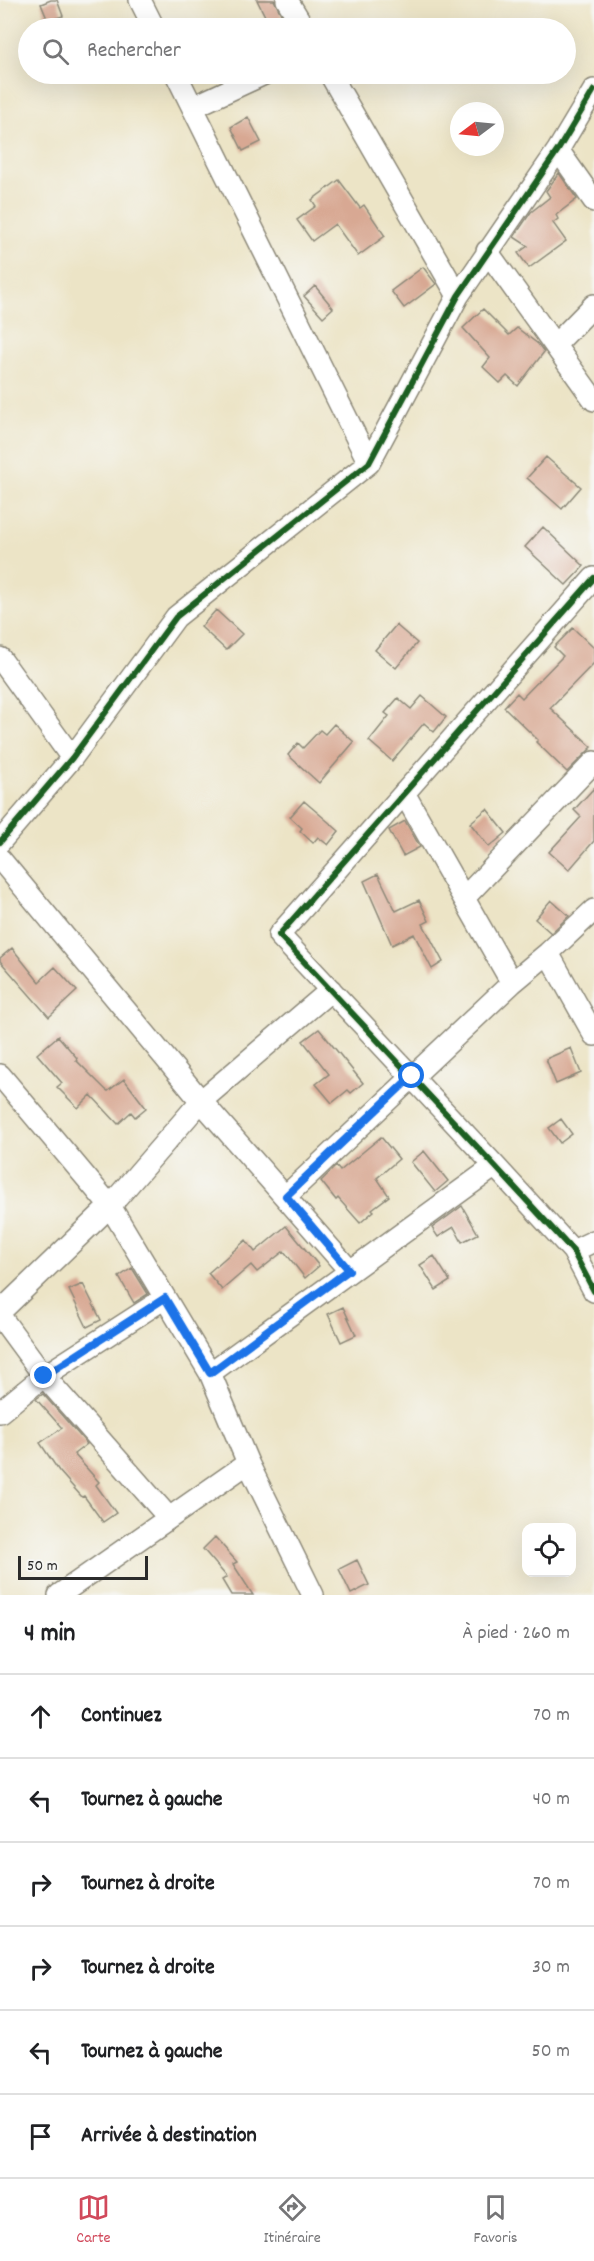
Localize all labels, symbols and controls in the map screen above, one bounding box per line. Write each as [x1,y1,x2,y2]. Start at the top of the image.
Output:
search box [18,18,576,84]
icon: search [39,35,72,68]
text: Rechercher [87,36,181,67]
north arrow [450,102,504,156]
route start [398,1062,424,1088]
route end [30,1362,56,1388]
map controls [522,1523,576,1577]
button: locate [522,1523,576,1577]
scale bar [18,1553,148,1580]
text: 50 m [27,1555,58,1578]
text: 4 min [24,1616,75,1653]
text: À pied · 260 m [463,1620,570,1648]
icon: ahead [24,1700,57,1733]
text: Continuez [81,1701,162,1732]
text: 70 m [533,1702,570,1730]
icon: left [24,1784,57,1817]
text: Tournez à gauche [81,1785,223,1816]
text: 40 m [532,1786,570,1814]
icon: right [24,1868,57,1901]
text: Tournez à droite [81,1869,215,1900]
text: 70 m [533,1870,570,1898]
icon: right [24,1952,57,1985]
text: Tournez à droite [81,1953,215,1984]
text: 30 m [532,1954,570,1982]
icon: left [24,2036,57,2069]
text: Tournez à gauche [81,2037,223,2068]
text: 50 m [532,2038,570,2066]
icon: arrive [24,2120,57,2153]
text: Arrivée à destination [81,2121,257,2152]
tab: Carte [76,2191,111,2250]
tab: Itinéraire [263,2191,321,2250]
tab: Favoris [474,2191,518,2250]

